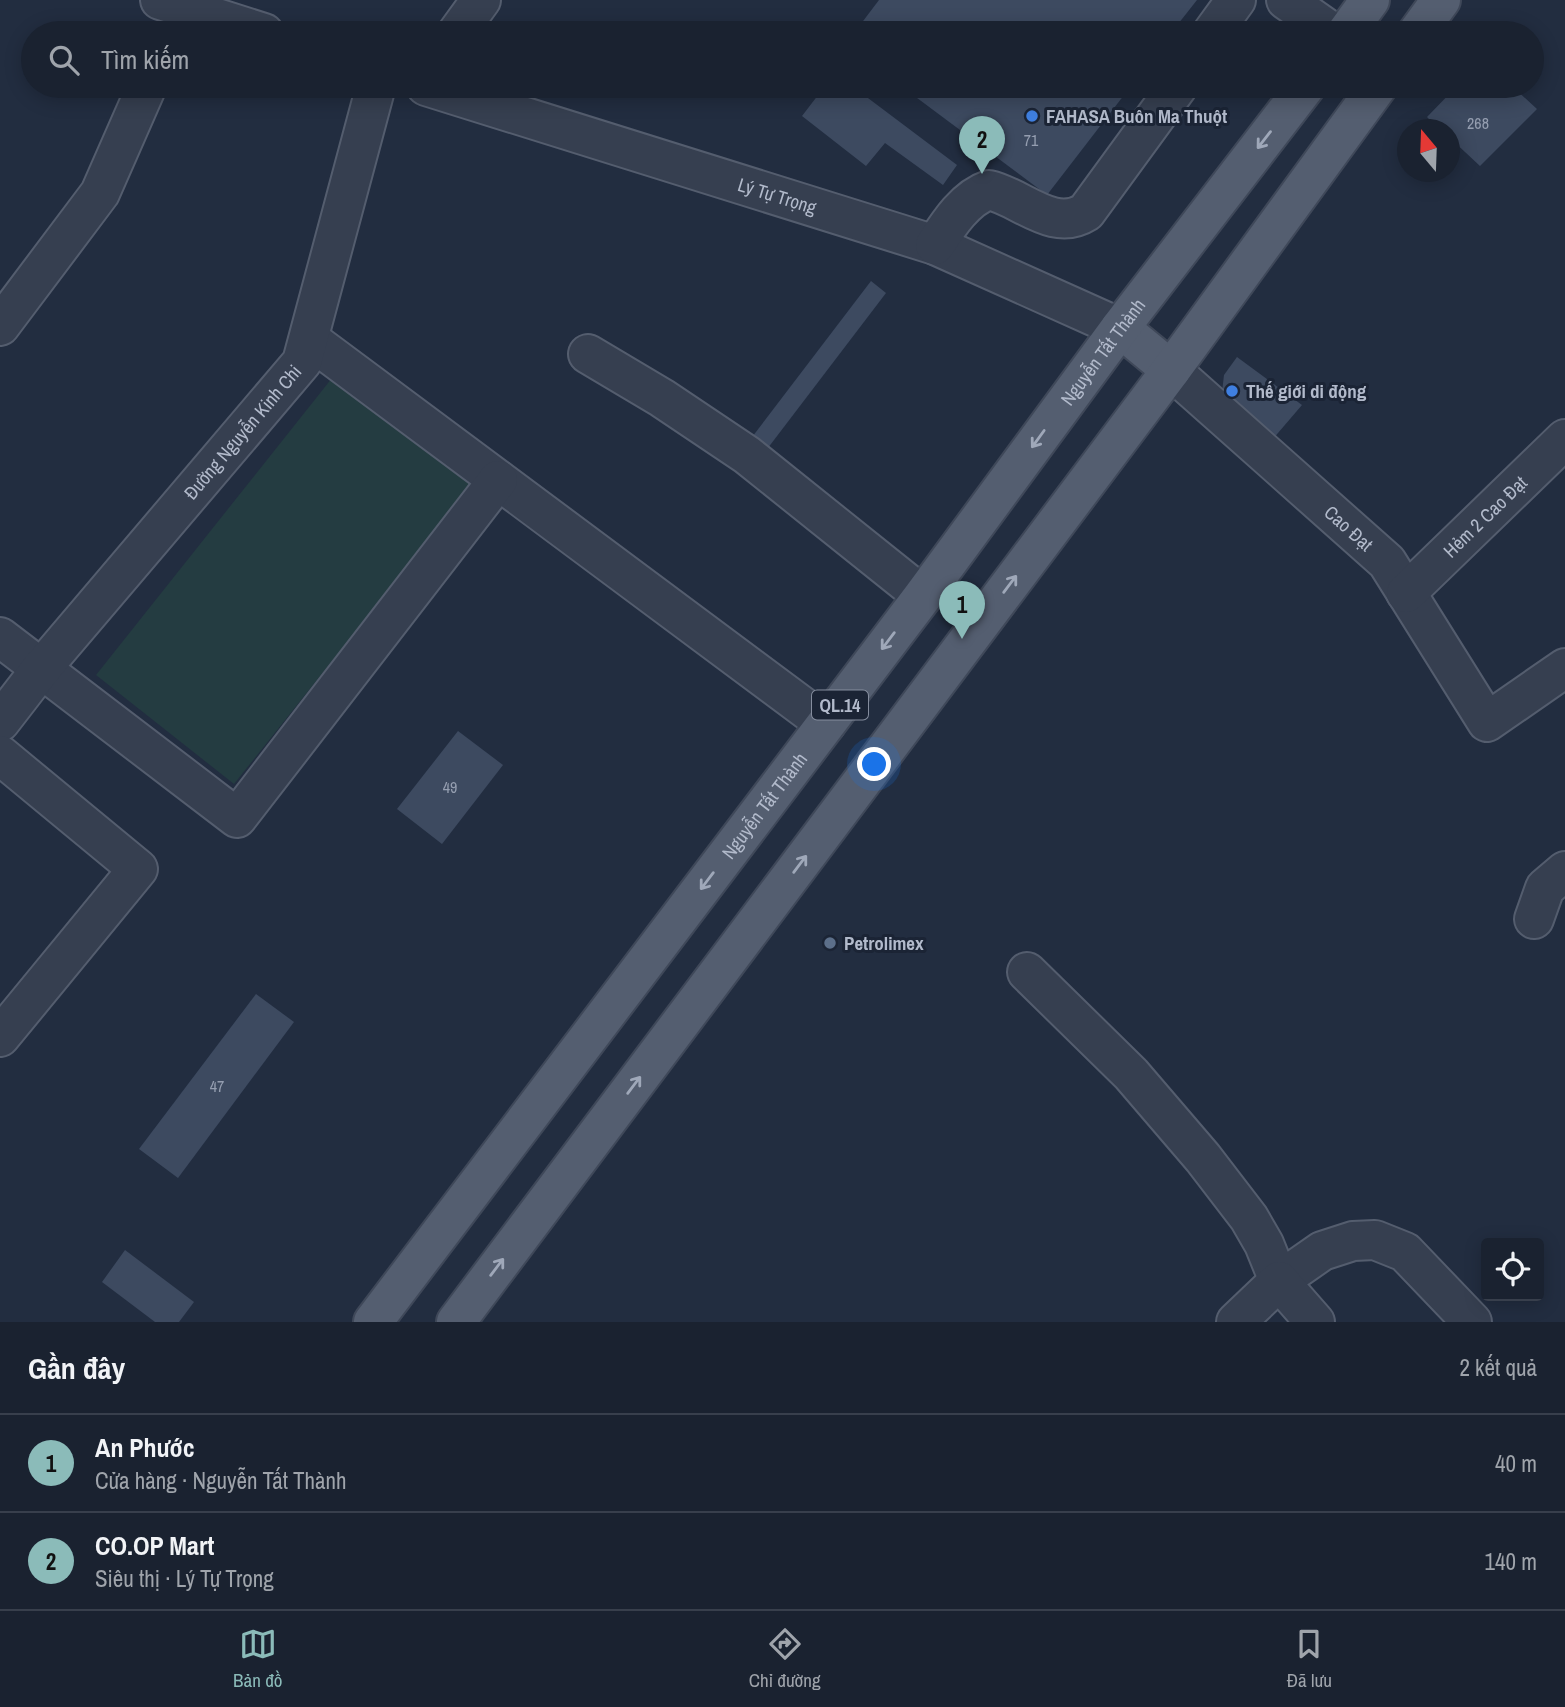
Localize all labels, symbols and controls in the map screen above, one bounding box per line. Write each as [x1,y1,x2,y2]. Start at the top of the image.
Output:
search box [21,21,1544,98]
icon: search [45,41,83,79]
text: Tìm kiếm [101,42,189,77]
place label: FAHASA Buôn Ma Thuột [1046,103,1227,129]
marker: FAHASA Buôn Ma Thuột [1024,108,1040,124]
house number: 268 [1467,112,1489,134]
pin: 2 [959,116,1005,174]
north arrow [1397,119,1460,182]
house number: 71 [1024,129,1039,151]
one-way arrow [1257,130,1271,149]
street label: Lý Tự Trọng [735,171,820,220]
street label: Nguyễn Tất Thành [1054,293,1151,411]
street label: Đường Nguyễn Kinh Chi [178,359,307,505]
place label: Thế giới di động [1246,378,1367,404]
marker: Thế giới di động [1224,383,1240,399]
one-way arrow [1031,429,1046,448]
street label: Hẻm 2 Cao Đạt [1437,469,1533,563]
street label: Cao Đạt [1319,499,1379,557]
one-way arrow [1002,575,1017,594]
pin: 1 [939,581,985,639]
one-way arrow [881,632,896,650]
road number: QL.14 [812,690,868,720]
street label: Nguyễn Tất Thành [716,747,813,864]
your location [857,747,891,781]
house number: 49 [443,776,457,798]
one-way arrow [792,855,807,874]
one-way arrow [699,872,714,890]
place label: Petrolimex [844,930,924,956]
marker: Petrolimex [822,935,838,951]
house number: 47 [210,1075,224,1097]
one-way arrow [626,1076,641,1095]
map controls [1481,1238,1544,1301]
button: locate [1481,1238,1544,1301]
one-way arrow [490,1259,505,1277]
text: Gần đây [28,1348,125,1388]
text: 2 kết quả [1459,1352,1537,1383]
text: An Phước [95,1430,195,1465]
text: 1 [46,1448,56,1479]
text: 40 m [1495,1448,1537,1479]
text: Cửa hàng · Nguyễn Tất Thành [95,1465,346,1496]
text: CO.OP Mart [95,1528,214,1563]
text: 2 [46,1546,56,1577]
text: 140 m [1485,1546,1537,1577]
text: Siêu thị · Lý Tự Trọng [95,1563,274,1594]
tab: Bản đồ [233,1625,283,1693]
tab: Chỉ đường [749,1625,821,1693]
tab: Đã lưu [1287,1625,1332,1693]

